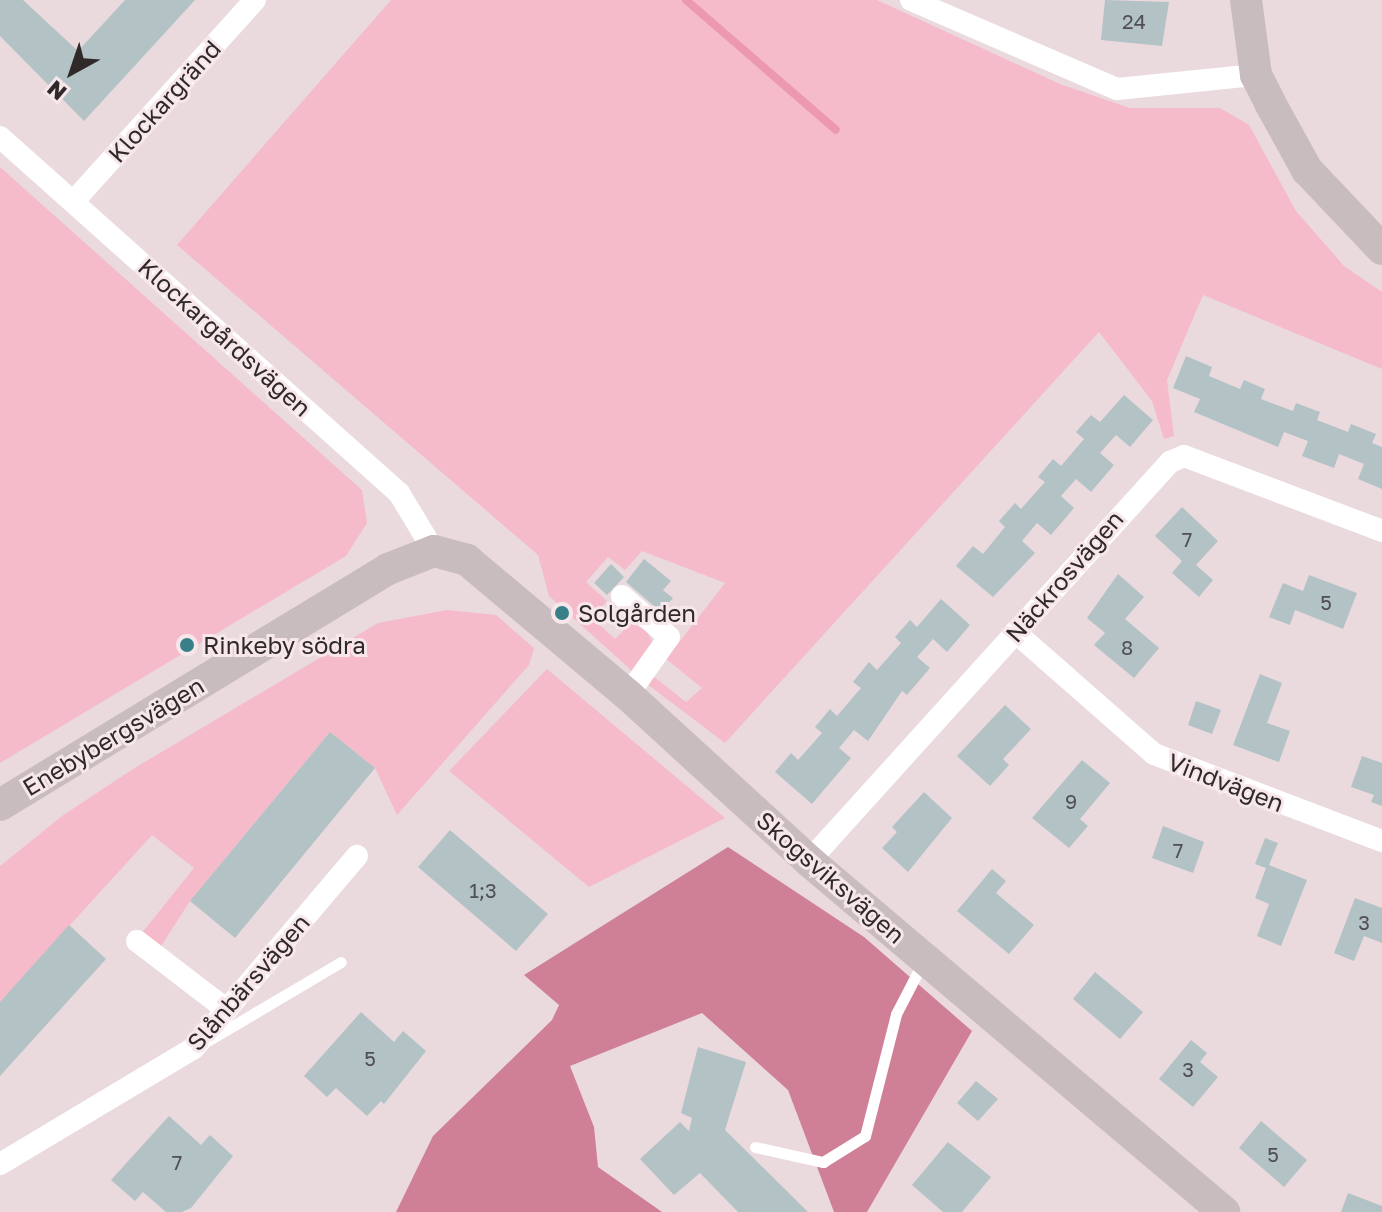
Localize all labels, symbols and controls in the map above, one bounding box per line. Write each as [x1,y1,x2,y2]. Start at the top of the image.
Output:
house number: 24 [1122,9,1146,33]
north arrow [32,32,112,112]
street label: Klockargränd [102,34,226,168]
text: N [41,75,71,106]
street label: Klockargårdsvägen [133,252,317,422]
street label: Näckrosvägen [999,504,1129,648]
house number: 7 [1182,527,1192,551]
house number: 5 [1320,590,1332,614]
place label: Solgården [578,599,696,627]
marker: Solgården [553,604,571,622]
place label: Rinkeby södra [203,631,366,659]
house number: 8 [1121,635,1133,659]
marker: Rinkeby södra [178,636,196,654]
street label: Enebybergsvägen [17,671,209,801]
street label: Vindvägen [1164,747,1288,817]
house number: 9 [1065,789,1077,813]
street label: Skogsviksvägen [751,805,911,949]
house number: 7 [1173,838,1183,862]
house number: 1;3 [469,878,497,902]
street label: Slånbärsvägen [181,908,315,1056]
house number: 3 [1358,910,1370,934]
house number: 5 [364,1046,376,1070]
house number: 3 [1182,1057,1194,1081]
house number: 5 [1267,1142,1279,1166]
house number: 7 [172,1150,182,1174]

